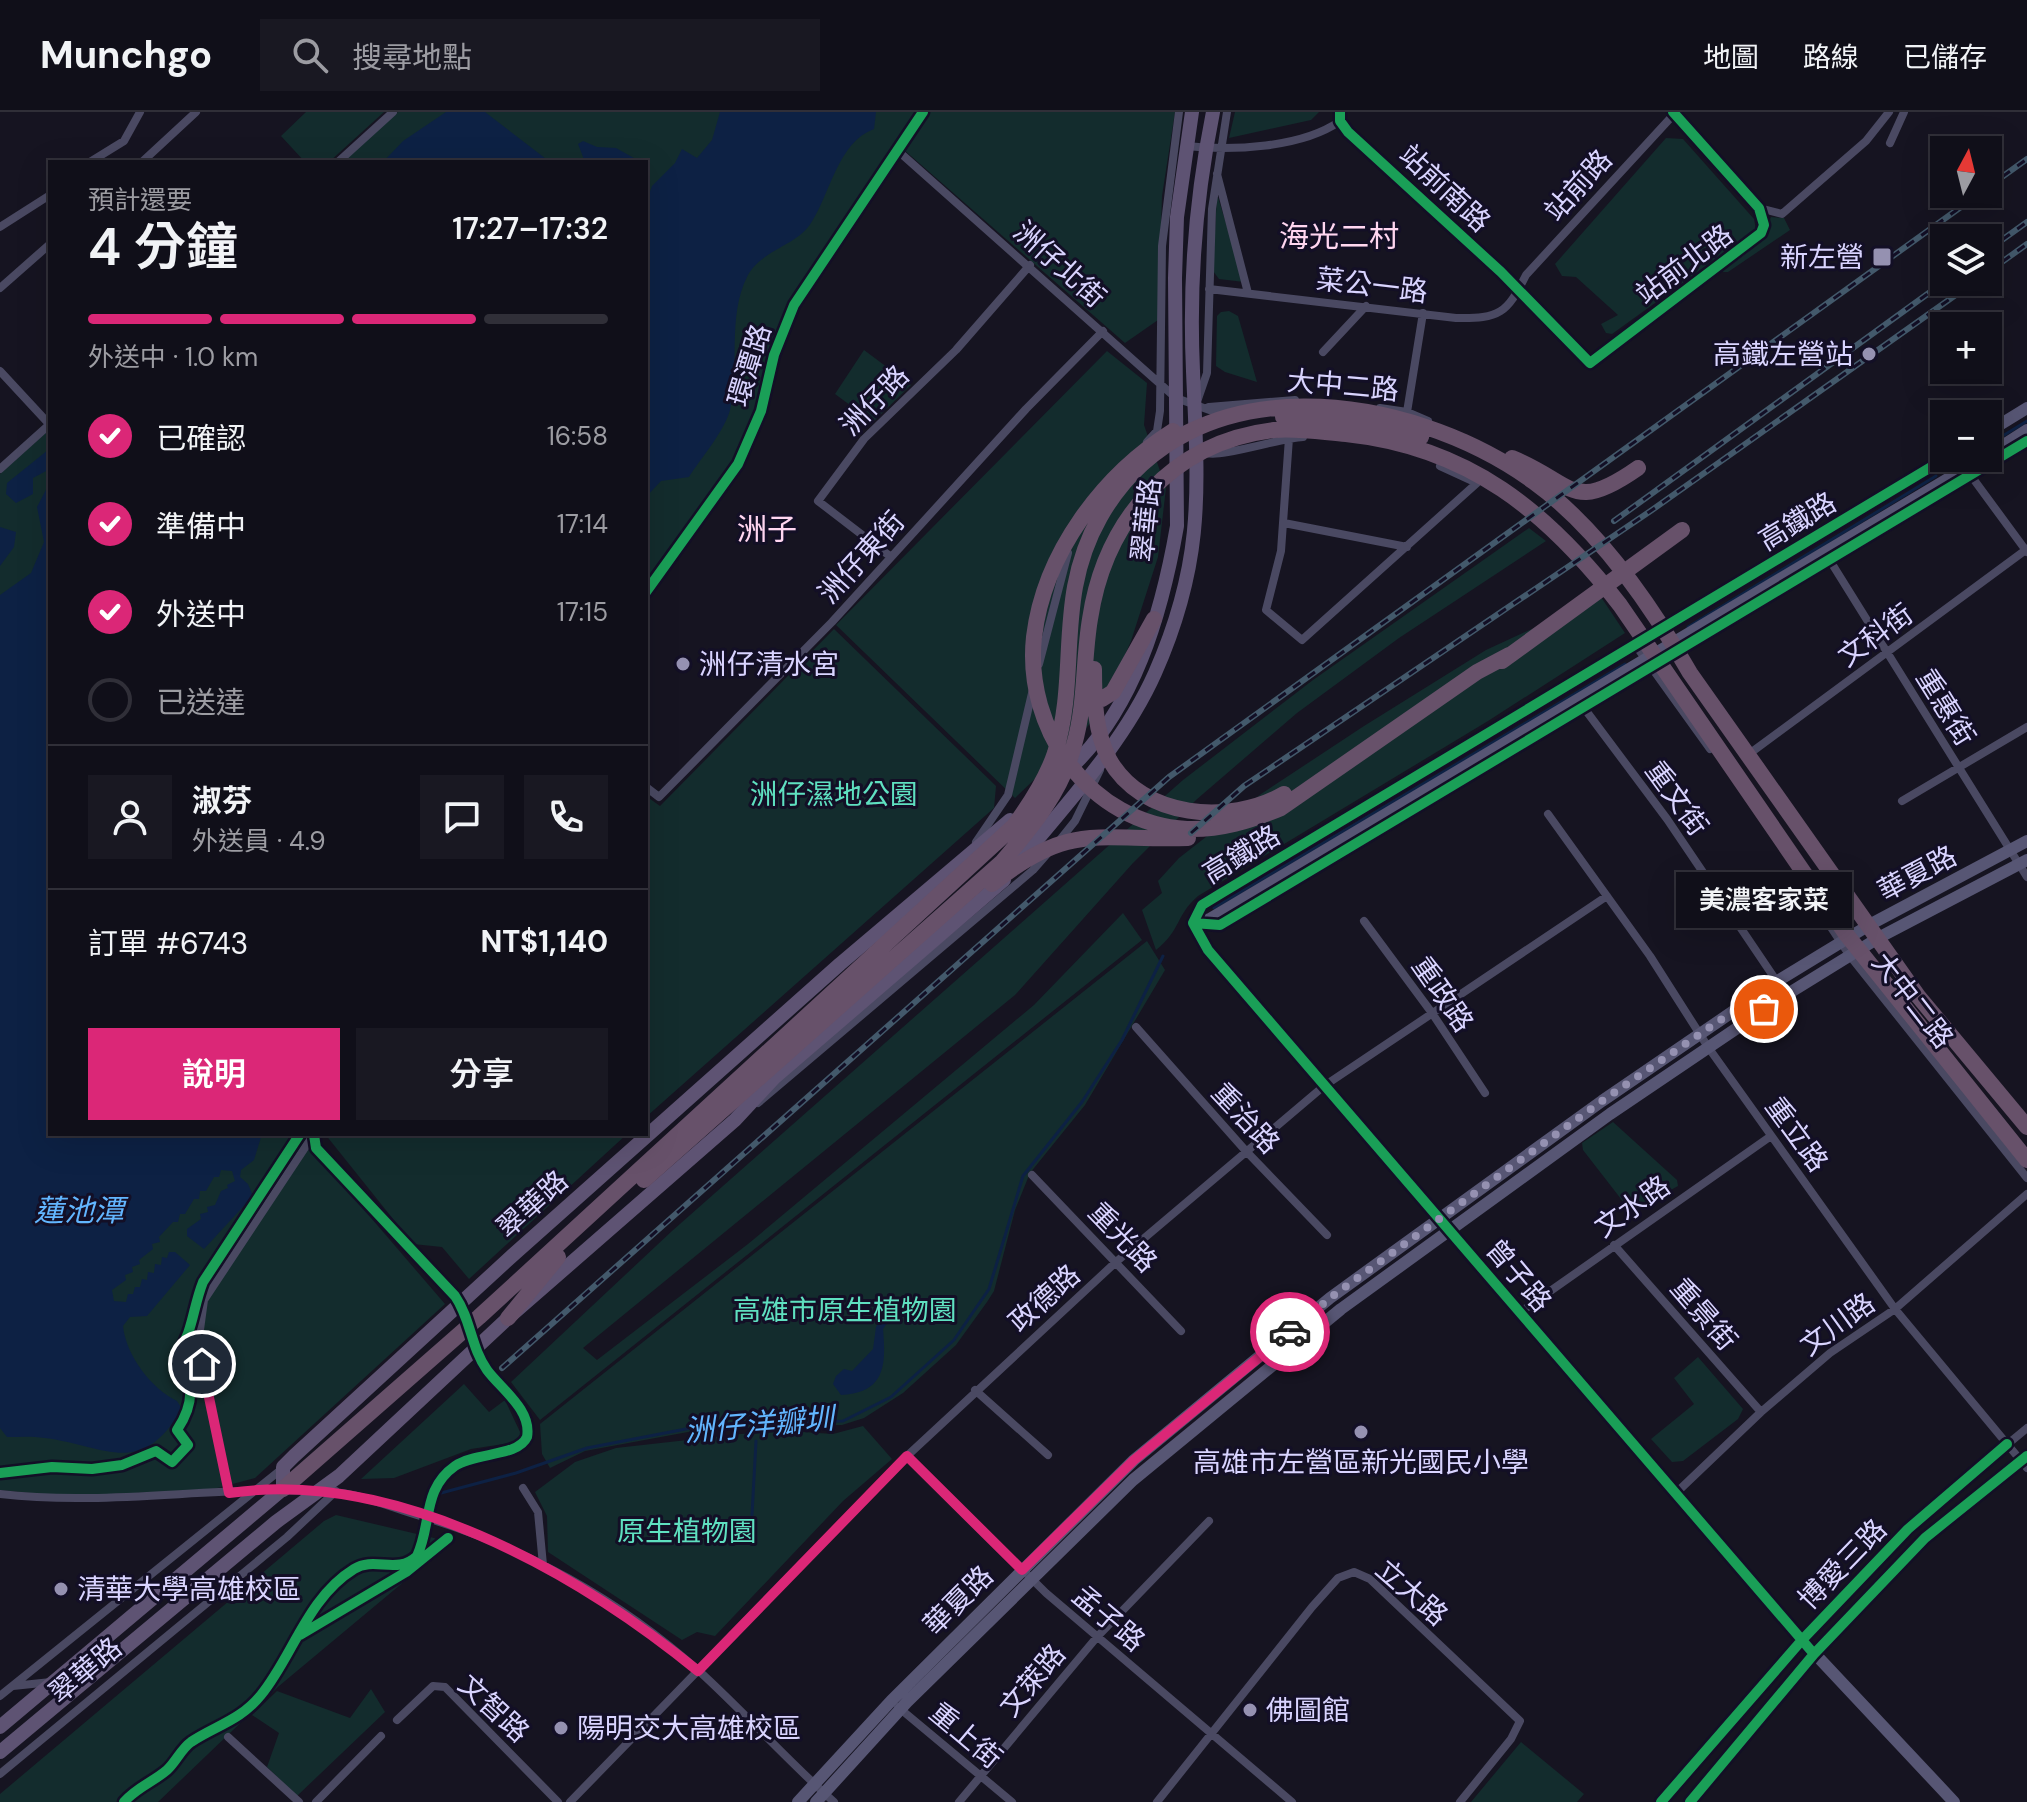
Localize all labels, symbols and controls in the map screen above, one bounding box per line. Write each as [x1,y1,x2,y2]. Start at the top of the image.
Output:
search box [260,19,820,91]
text: Munchgo [40,30,212,80]
icon: search [288,33,332,77]
text: 搜尋地點 [352,38,472,77]
text: 地圖 [1703,39,1759,76]
text: 路線 [1803,39,1859,76]
text: 已儲存 [1903,39,1987,76]
north arrow [1930,136,2002,208]
map controls [1930,136,2002,472]
street label: 站前南路 [1391,137,1498,240]
street label: 站前路 [1537,142,1620,229]
text: 預計還要 [88,183,192,217]
text: 17:27–17:32 [452,209,608,248]
text: 4 分鐘 [88,213,238,281]
street label: 洲仔北街 [1006,213,1114,316]
street label: 站前北路 [1628,216,1740,313]
district label: 海光二村 [1279,217,1399,256]
button: layers [1930,224,2002,296]
place label: 新左營 [1780,239,1864,276]
marker: 新左營 [1871,246,1893,268]
street label: 菜公一路 [1314,260,1430,311]
button: + [1930,312,2002,384]
street label: 環潭路 [720,320,779,411]
place label: 高鐵左營站 [1713,336,1853,373]
text: 外送中 · 1.0 km [88,340,258,374]
marker: 高鐵左營站 [1860,345,1878,363]
street label: 洲仔路 [832,357,917,443]
street label: 大中二路 [1286,362,1400,409]
button: − [1930,400,2002,472]
icon: check [88,414,132,458]
text: 已確認 [156,419,246,458]
text: 16:58 [547,419,608,453]
street label: 翠華路 [1124,476,1169,564]
street label: 高鐵路 [1752,484,1843,559]
icon: check [88,502,132,546]
street label: 洲仔東街 [810,503,913,611]
text: 準備中 [156,507,246,546]
text: 17:14 [557,507,608,541]
district label: 洲子 [737,510,797,549]
icon: check [88,590,132,634]
text: 外送中 [156,595,246,634]
text: 17:15 [557,595,608,629]
street label: 文科街 [1830,596,1920,675]
place label: 洲仔清水宮 [699,646,839,683]
marker: 洲仔清水宮 [674,655,692,673]
street label: 重惠街 [1908,662,1984,753]
text: 已送達 [156,683,246,722]
street label: 重文街 [1637,753,1716,843]
button: person [88,775,172,859]
button: chat [420,775,504,859]
button: phone [524,775,608,859]
park label: 洲仔濕地公園 [750,776,918,813]
text: 淑芬 [192,781,252,820]
street label: 高鐵路 [1196,817,1287,892]
text: 外送員 · 4.9 [192,824,325,858]
street label: 華夏路 [1871,837,1963,909]
callout: 美濃客家菜 [1676,873,1852,929]
text: 美濃客家菜 [1699,883,1829,917]
text: NT$1,140 [480,922,608,961]
text: 訂單 #6743 [88,924,248,963]
street label: 大中二路 [1864,945,1962,1056]
street label: 重政路 [1403,949,1482,1039]
pin [1730,975,1798,1043]
icon: bag [1742,987,1786,1031]
button: 說明 [88,1028,340,1120]
button: 分享 [356,1028,608,1120]
street label: 重治路 [1203,1075,1288,1162]
street label: 重立路 [1757,1089,1836,1179]
street label: 翠華路 [489,1163,576,1246]
street label: 文水路 [1587,1167,1677,1246]
water label: 蓮池潭 [34,1191,129,1230]
street label: 重光路 [1080,1194,1165,1280]
street label: 曾子路 [1477,1231,1560,1319]
street label: 政德路 [1001,1257,1088,1340]
street label: 重景街 [1662,1270,1745,1358]
street label: 文川路 [1792,1285,1882,1364]
park label: 高雄市原生植物園 [733,1292,957,1329]
courier [1250,1292,1330,1372]
icon: car [1268,1310,1312,1354]
pin [168,1330,236,1398]
icon: home [180,1342,224,1386]
water label: 洲仔洋瓣圳 [683,1398,839,1450]
marker: 高雄市左營區新光國民小學 [1352,1423,1370,1441]
place label: 高雄市左營區新光國民小學 [1193,1444,1529,1481]
street label: 博愛三路 [1790,1511,1895,1617]
park label: 原生植物園 [617,1513,757,1550]
street label: 立大路 [1368,1551,1456,1634]
street label: 華夏路 [916,1558,1001,1643]
place label: 清華大學高雄校區 [77,1571,301,1608]
street label: 孟子路 [1065,1577,1153,1660]
marker: 清華大學高雄校區 [52,1580,70,1598]
street label: 翠華路 [41,1629,129,1712]
street label: 文萊路 [991,1636,1074,1724]
street label: 文智路 [450,1666,537,1751]
place label: 佛圖館 [1266,1692,1350,1729]
street label: 重上街 [922,1694,1010,1777]
marker: 佛圖館 [1241,1701,1259,1719]
place label: 陽明交大高雄校區 [577,1710,801,1747]
marker: 陽明交大高雄校區 [552,1719,570,1737]

